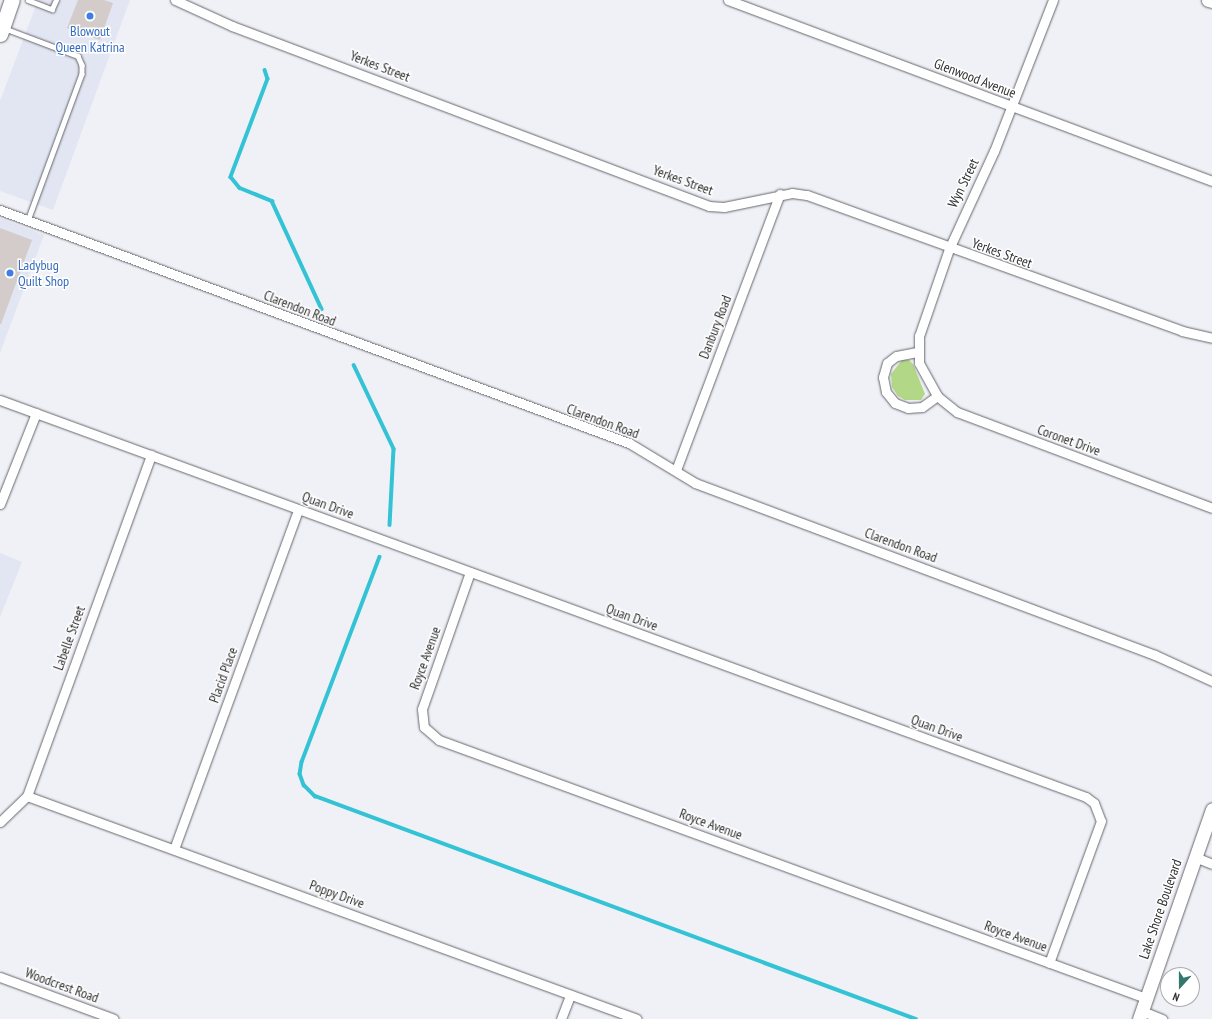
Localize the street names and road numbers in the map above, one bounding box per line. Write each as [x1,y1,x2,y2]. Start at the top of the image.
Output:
street label: Yerkes Street [348,47,412,85]
street label: Glenwood Avenue [931,55,1019,101]
street label: Wyn Street [944,156,982,210]
street label: Yerkes Street [651,161,715,199]
street label: Yerkes Street [970,234,1034,272]
street label: Clarendon Road [261,287,339,329]
street label: Danbury Road [695,293,735,361]
street label: Clarendon Road [564,400,642,442]
street label: Coronet Drive [1035,421,1103,459]
street label: Quan Drive [300,488,356,522]
street label: Clarendon Road [862,524,940,566]
street label: Quan Drive [604,600,660,634]
street label: Labelle Street [50,603,88,673]
street label: Royce Avenue [406,624,444,692]
street label: Placid Place [205,645,241,705]
street label: Quan Drive [909,711,965,745]
street label: Royce Avenue [677,805,745,843]
street label: Lake Shore Boulevard [1135,857,1185,961]
street label: Poppy Drive [307,876,367,912]
street label: Royce Avenue [982,917,1050,955]
street label: Woodcrest Road [23,964,101,1006]

